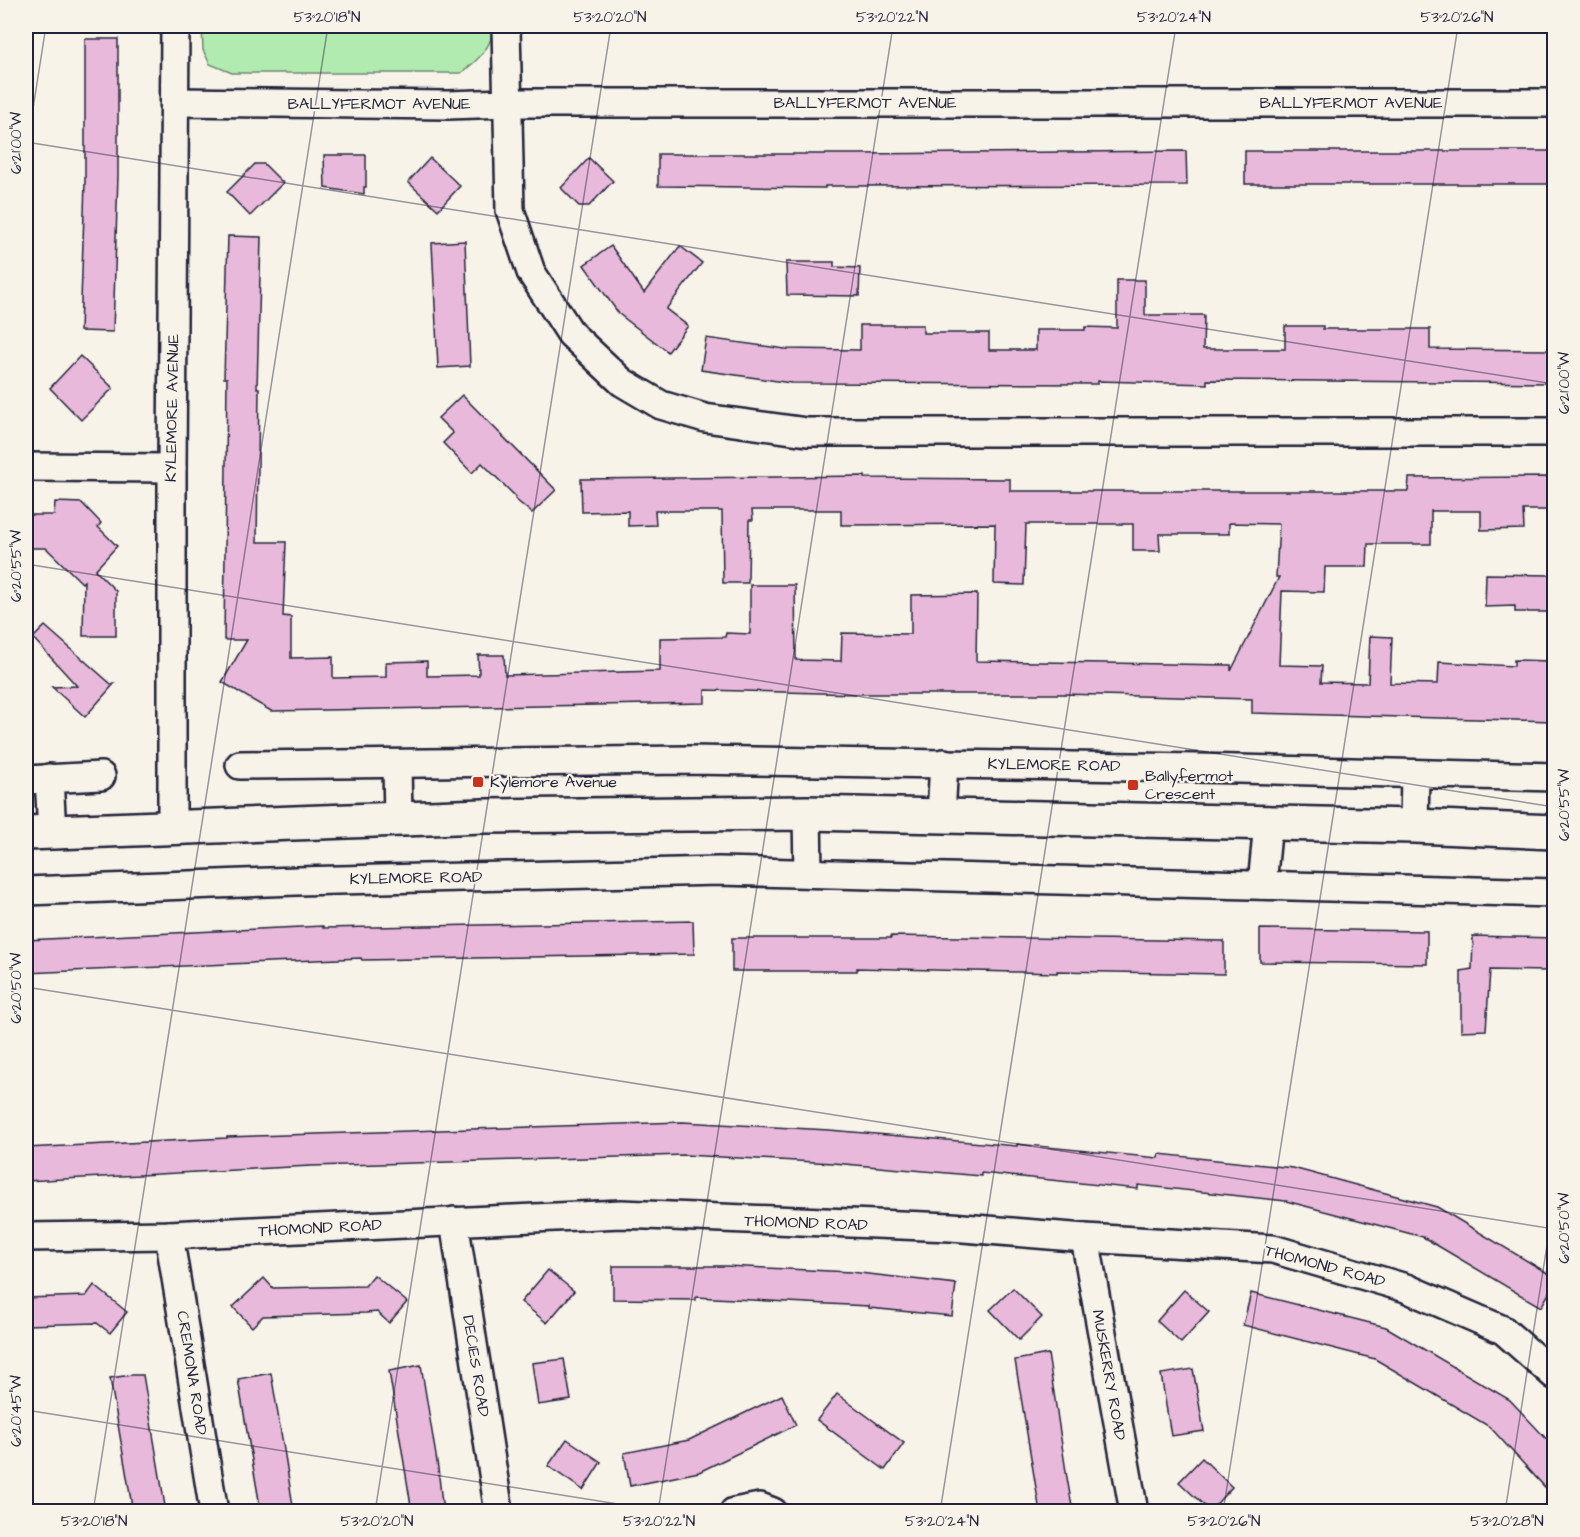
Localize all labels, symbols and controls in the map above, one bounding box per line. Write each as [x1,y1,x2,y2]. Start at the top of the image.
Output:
text: 53°20'18"N [294,7,360,28]
text: 53°20'20"N [573,7,647,28]
text: 53°20'22"N [856,7,928,28]
text: 53°20'24"N [1137,7,1211,28]
text: 53°20'26"N [1421,7,1493,28]
street label: BALLYFERMOT AVENUE [774,92,957,114]
street label: BALLYFERMOT AVENUE [1260,92,1443,114]
street label: BALLYFERMOT AVENUE [288,93,471,115]
text: 6°21'00"W [6,112,27,174]
street label: KYLEMORE AVENUE [160,333,184,482]
text: 6°21'00"W [1554,352,1575,414]
text: 6°20'55"W [6,530,27,602]
street label: KYLEMORE ROAD [987,753,1121,777]
place label: Ballyfermot Crescent [1145,765,1234,805]
text: 6°20'55"W [1554,769,1575,841]
place label: Kylemore Avenue [490,771,617,794]
marker: Kylemore Avenue [471,775,485,789]
marker: Ballyfermot Crescent [1126,778,1140,792]
street label: KYLEMORE ROAD [349,866,483,890]
text: 6°20'50"W [6,953,27,1023]
text: 6°20'50"W [1554,1193,1575,1263]
street label: THOMOND ROAD [744,1210,868,1236]
street label: THOMOND ROAD [258,1214,382,1242]
street label: THOMOND ROAD [1262,1239,1388,1293]
street label: MUSKERRY ROAD [1087,1308,1131,1442]
street label: CREMONA ROAD [171,1309,213,1437]
street label: DECIES ROAD [457,1314,495,1418]
text: 6°20'45"W [6,1375,27,1447]
text: 53°20'18"N [61,1511,127,1532]
text: 53°20'20"N [340,1511,414,1532]
text: 53°20'22"N [623,1511,695,1532]
text: 53°20'24"N [905,1511,979,1532]
text: 53°20'26"N [1188,1511,1260,1532]
text: 53°20'28"N [1470,1511,1544,1532]

